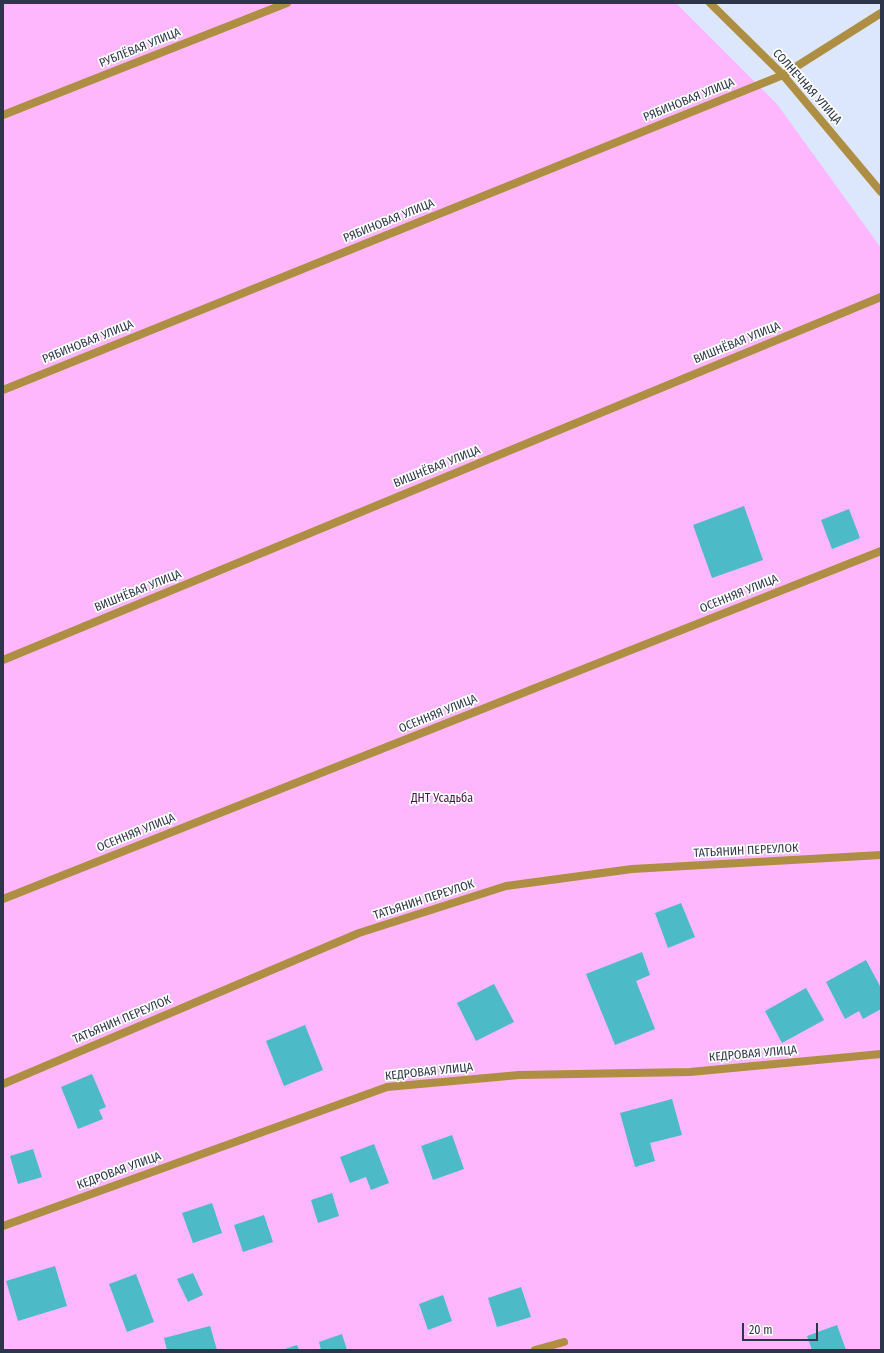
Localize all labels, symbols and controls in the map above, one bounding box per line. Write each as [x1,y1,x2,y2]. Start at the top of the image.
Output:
street label: РУБЛЁВАЯ УЛИЦА [97,25,183,71]
street label: СОЛНЕЧНАЯ УЛИЦА [769,46,845,128]
street label: РЯБИНОВАЯ УЛИЦА [641,75,737,125]
street label: РЯБИНОВАЯ УЛИЦА [341,196,437,246]
street label: РЯБИНОВАЯ УЛИЦА [40,317,136,367]
street label: ВИШНЁВАЯ УЛИЦА [692,319,782,367]
street label: ВИШНЁВАЯ УЛИЦА [392,443,482,491]
street label: ВИШНЁВАЯ УЛИЦА [93,567,183,615]
street label: ОСЕННЯЯ УЛИЦА [698,572,780,616]
street label: ОСЕННЯЯ УЛИЦА [397,692,479,736]
park label: ДНТ Усадьба [411,792,473,806]
street label: ОСЕННЯЯ УЛИЦА [95,811,177,855]
street label: ТАТЬЯНИН ПЕРЕУЛОК [693,841,799,861]
street label: ТАТЬЯНИН ПЕРЕУЛОК [372,877,476,923]
street label: ТАТЬЯНИН ПЕРЕУЛОК [71,993,173,1047]
street label: КЕДРОВАЯ УЛИЦА [708,1043,798,1065]
street label: КЕДРОВАЯ УЛИЦА [384,1060,474,1084]
street label: КЕДРОВАЯ УЛИЦА [75,1149,163,1193]
scale bar [744,1315,820,1341]
text: 20 m [749,1323,773,1337]

